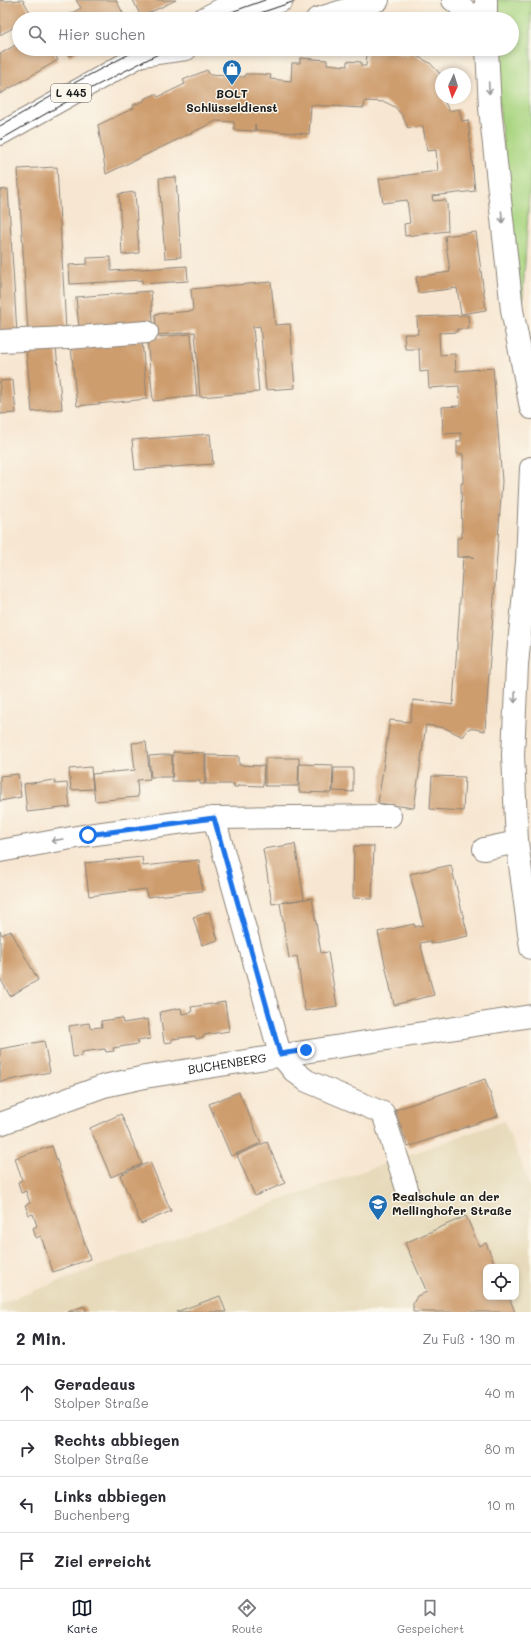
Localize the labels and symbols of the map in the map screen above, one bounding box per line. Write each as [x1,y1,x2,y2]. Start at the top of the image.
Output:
shop icon: BOLT Schlüsseldienst [221,58,243,86]
north arrow [435,68,471,104]
one-way arrow [485,81,492,94]
road number: L 445 [51,84,91,102]
place label: BOLT Schlüsseldienst [186,85,278,115]
one-way arrow [498,210,505,223]
one-way arrow [512,690,519,703]
route start [79,826,97,844]
one-way arrow [51,836,64,844]
route end [297,1041,315,1059]
street label: BUCHENBERG [187,1049,268,1077]
place label: Realschule an der Mellinghofer Straße [392,1188,512,1218]
school or university icon: Realschule an der Mellinghofer Straße [367,1193,389,1221]

